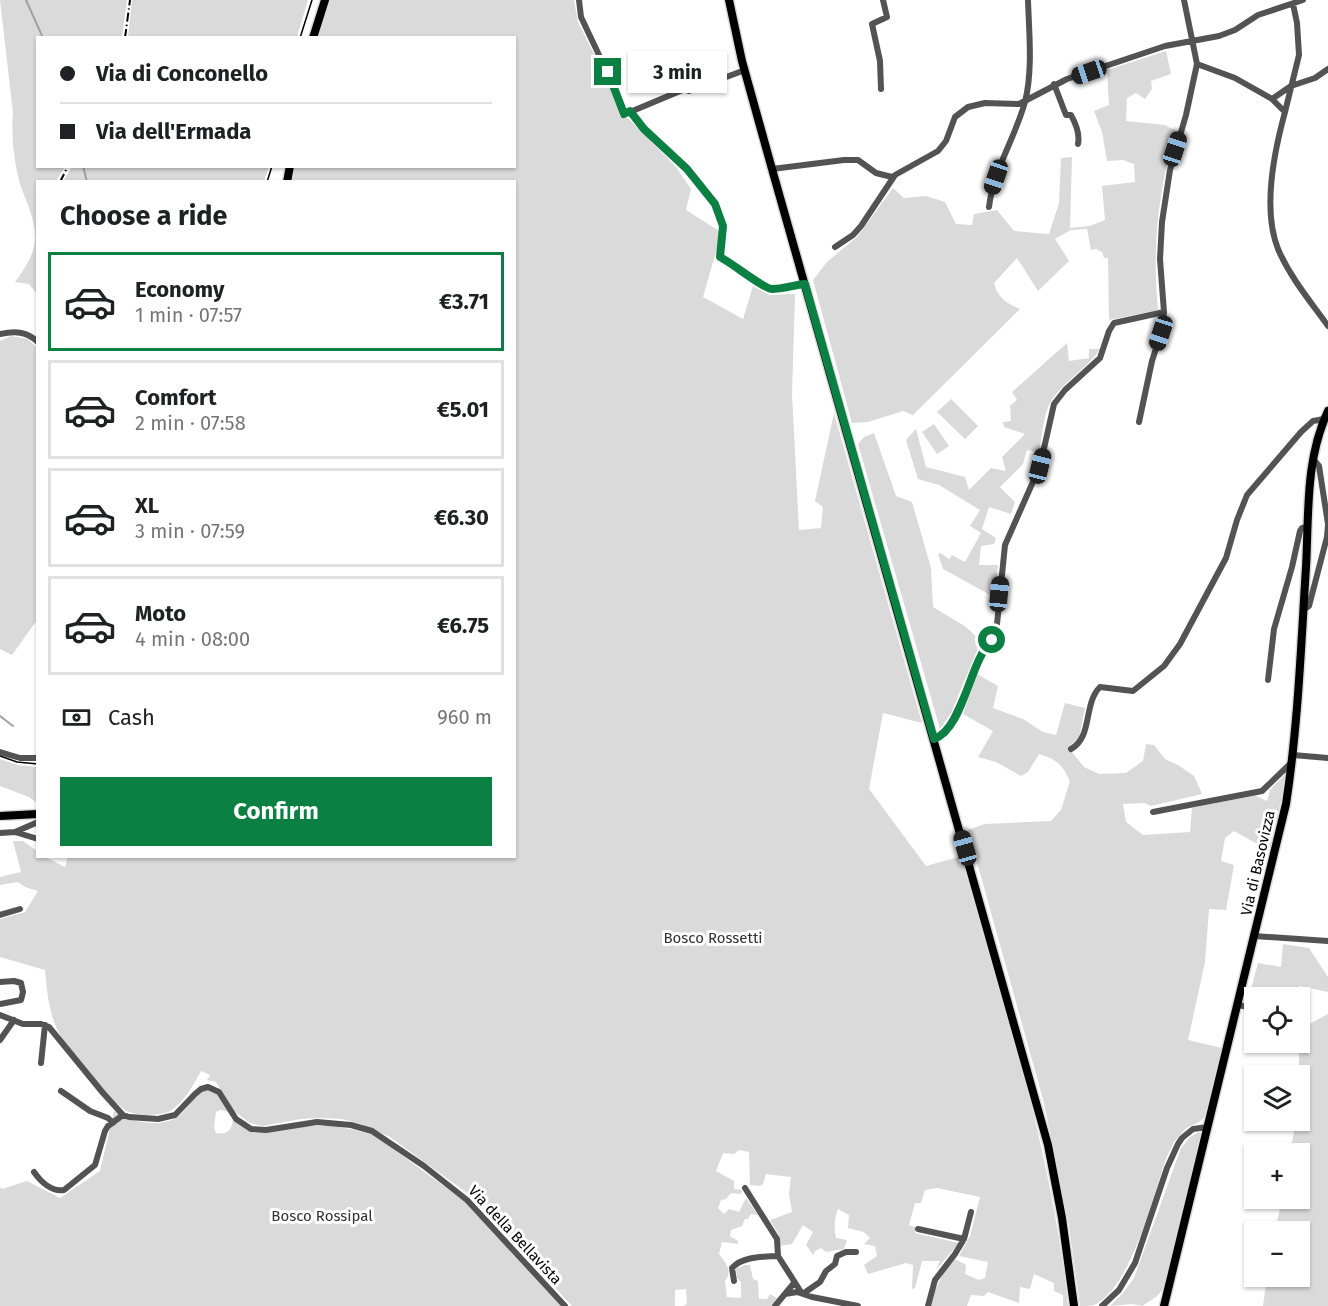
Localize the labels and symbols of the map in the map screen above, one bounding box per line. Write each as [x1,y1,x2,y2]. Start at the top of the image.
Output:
callout: 3 min [629,51,728,93]
route end [594,58,621,85]
car [1069,58,1109,86]
car [1161,129,1189,169]
car [982,157,1010,197]
car [1147,313,1175,353]
car [1027,446,1053,486]
car [988,575,1010,613]
route start [978,626,1005,653]
street label: Via di Basovizza [1237,809,1279,917]
car [951,828,979,868]
park label: Bosco Rossetti [663,929,763,947]
street label: Via della Bellavista [465,1182,565,1288]
park label: Bosco Rossipal [271,1207,373,1225]

